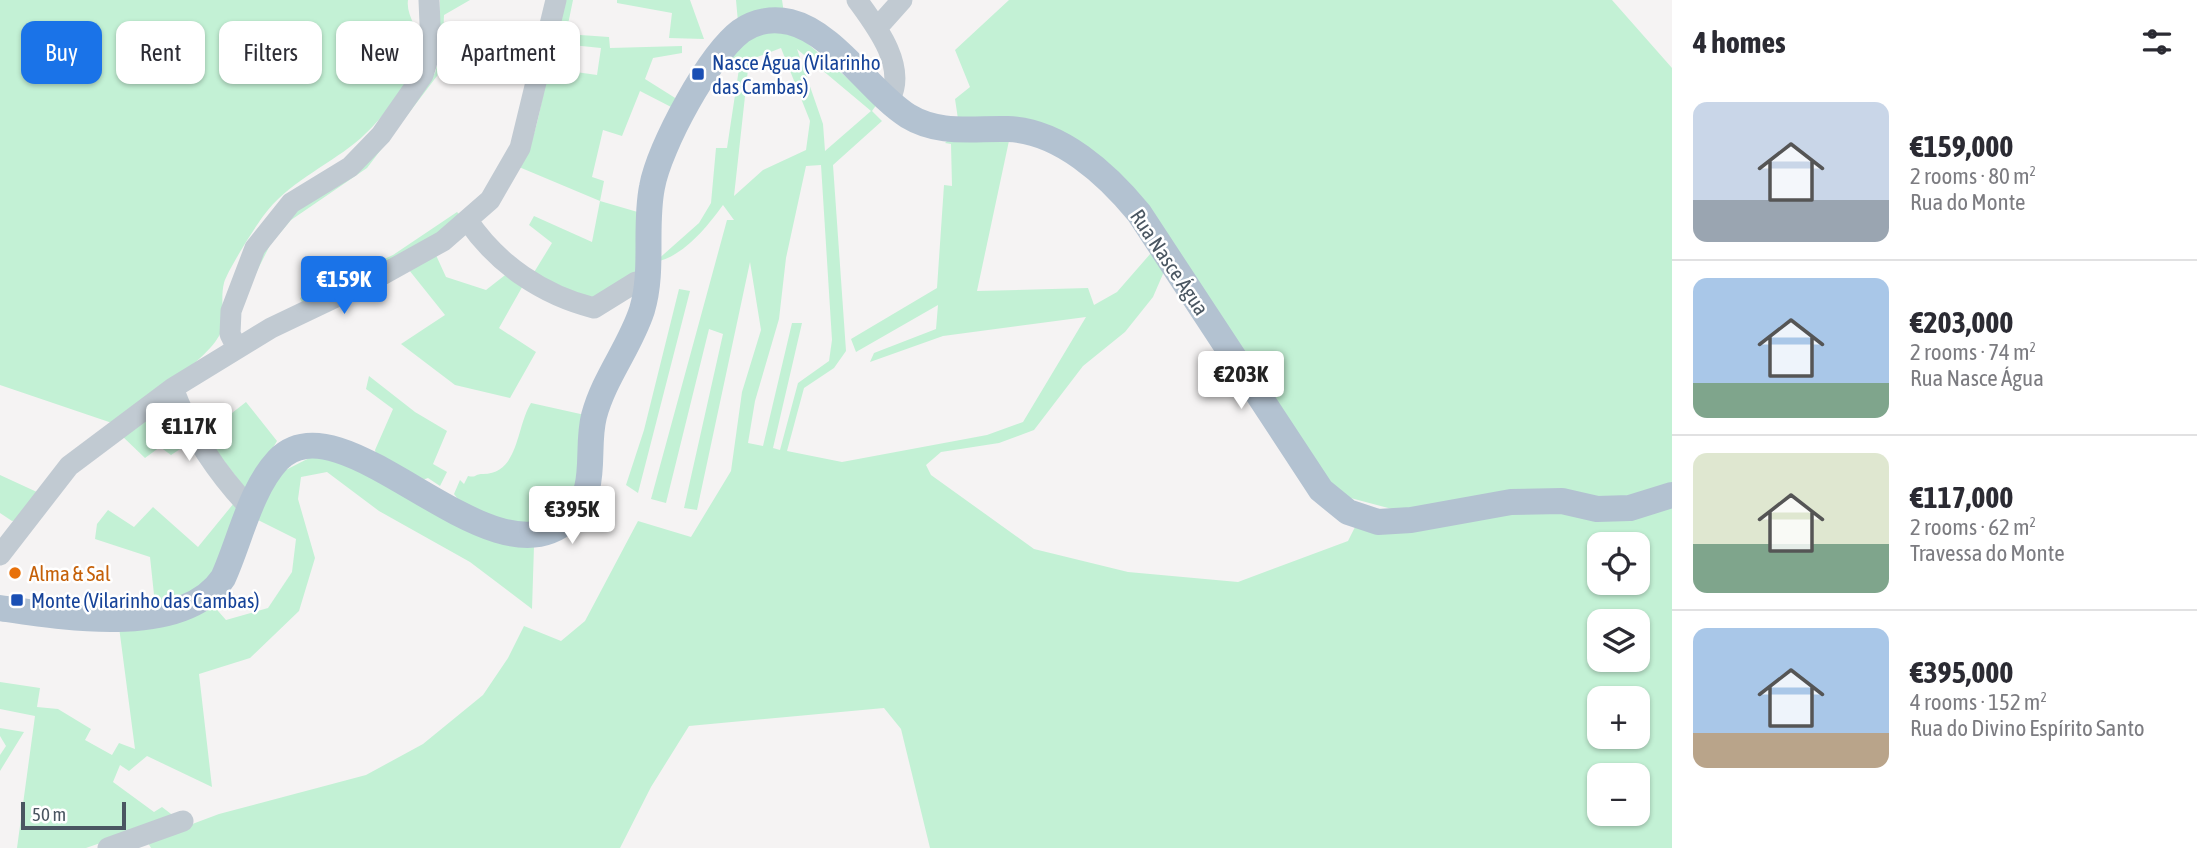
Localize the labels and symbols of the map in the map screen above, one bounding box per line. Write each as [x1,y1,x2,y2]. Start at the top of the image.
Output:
place label: Nasce Água (Vilarinho das Cambas) [712,50,881,98]
marker: Nasce Água (Vilarinho das Cambas) [690,66,706,82]
street label: Rua Nasce Água [1126,205,1214,319]
pin: €159K [295,256,393,316]
pin: €203K [1192,352,1290,411]
pin: €117K [140,404,238,463]
pin: €395K [523,486,621,546]
place label: Alma & Sal [29,561,111,585]
marker: Alma & Sal [7,565,23,581]
place label: Monte (Vilarinho das Cambas) [31,588,260,612]
marker: Monte (Vilarinho das Cambas) [9,592,25,608]
scale bar [21,799,126,831]

